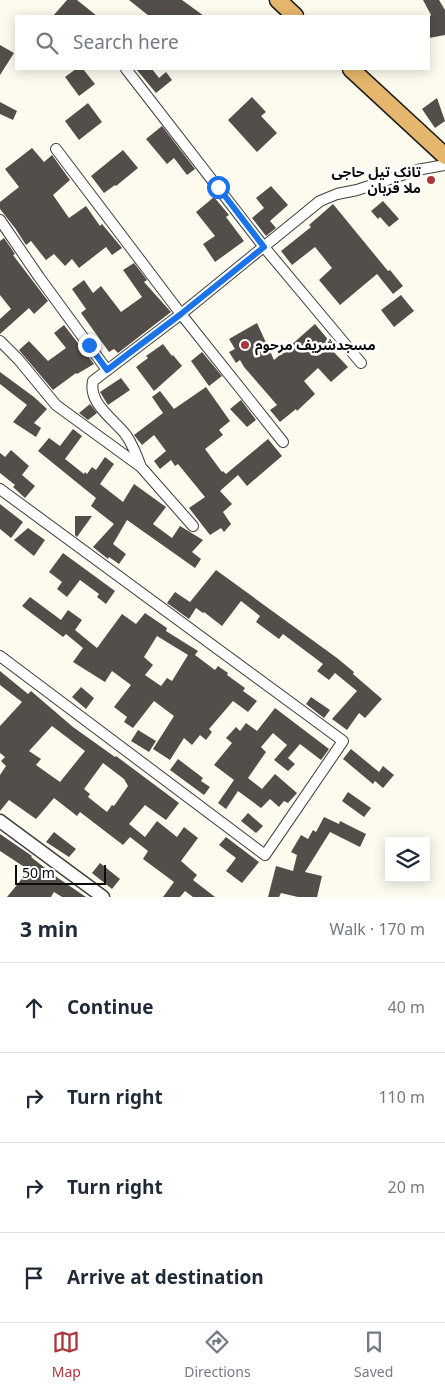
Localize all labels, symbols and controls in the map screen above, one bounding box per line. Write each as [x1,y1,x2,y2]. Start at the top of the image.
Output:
search box [15,15,430,70]
text: Search here [73,23,179,63]
icon: search [33,29,61,57]
place label: تانک تیل حاجی ملا قربان [331,158,421,203]
marker: تانک تیل حاجی ملا قربان [425,174,437,186]
route start [207,176,230,199]
place label: مسجدشریف مرحوم [255,331,376,360]
route end [78,334,101,357]
marker: مسجدشریف مرحوم [239,339,251,351]
map controls [385,837,430,882]
button: layers [385,837,430,882]
text: 50 m [22,859,55,888]
scale bar [15,862,106,885]
text: 3 min [20,908,78,952]
text: Walk · 170 m [330,913,425,947]
text: Continue [67,988,154,1028]
text: 40 m [388,991,425,1025]
icon: ahead [20,994,48,1022]
text: Turn right [67,1078,163,1118]
text: 110 m [378,1081,425,1115]
icon: right [20,1084,48,1112]
text: Turn right [67,1168,163,1208]
text: 20 m [388,1171,425,1205]
icon: right [20,1174,48,1202]
text: Arrive at destination [67,1258,264,1298]
icon: arrive [20,1264,48,1292]
tab: Map [52,1328,81,1387]
tab: Directions [184,1328,251,1387]
tab: Saved [354,1328,393,1387]

